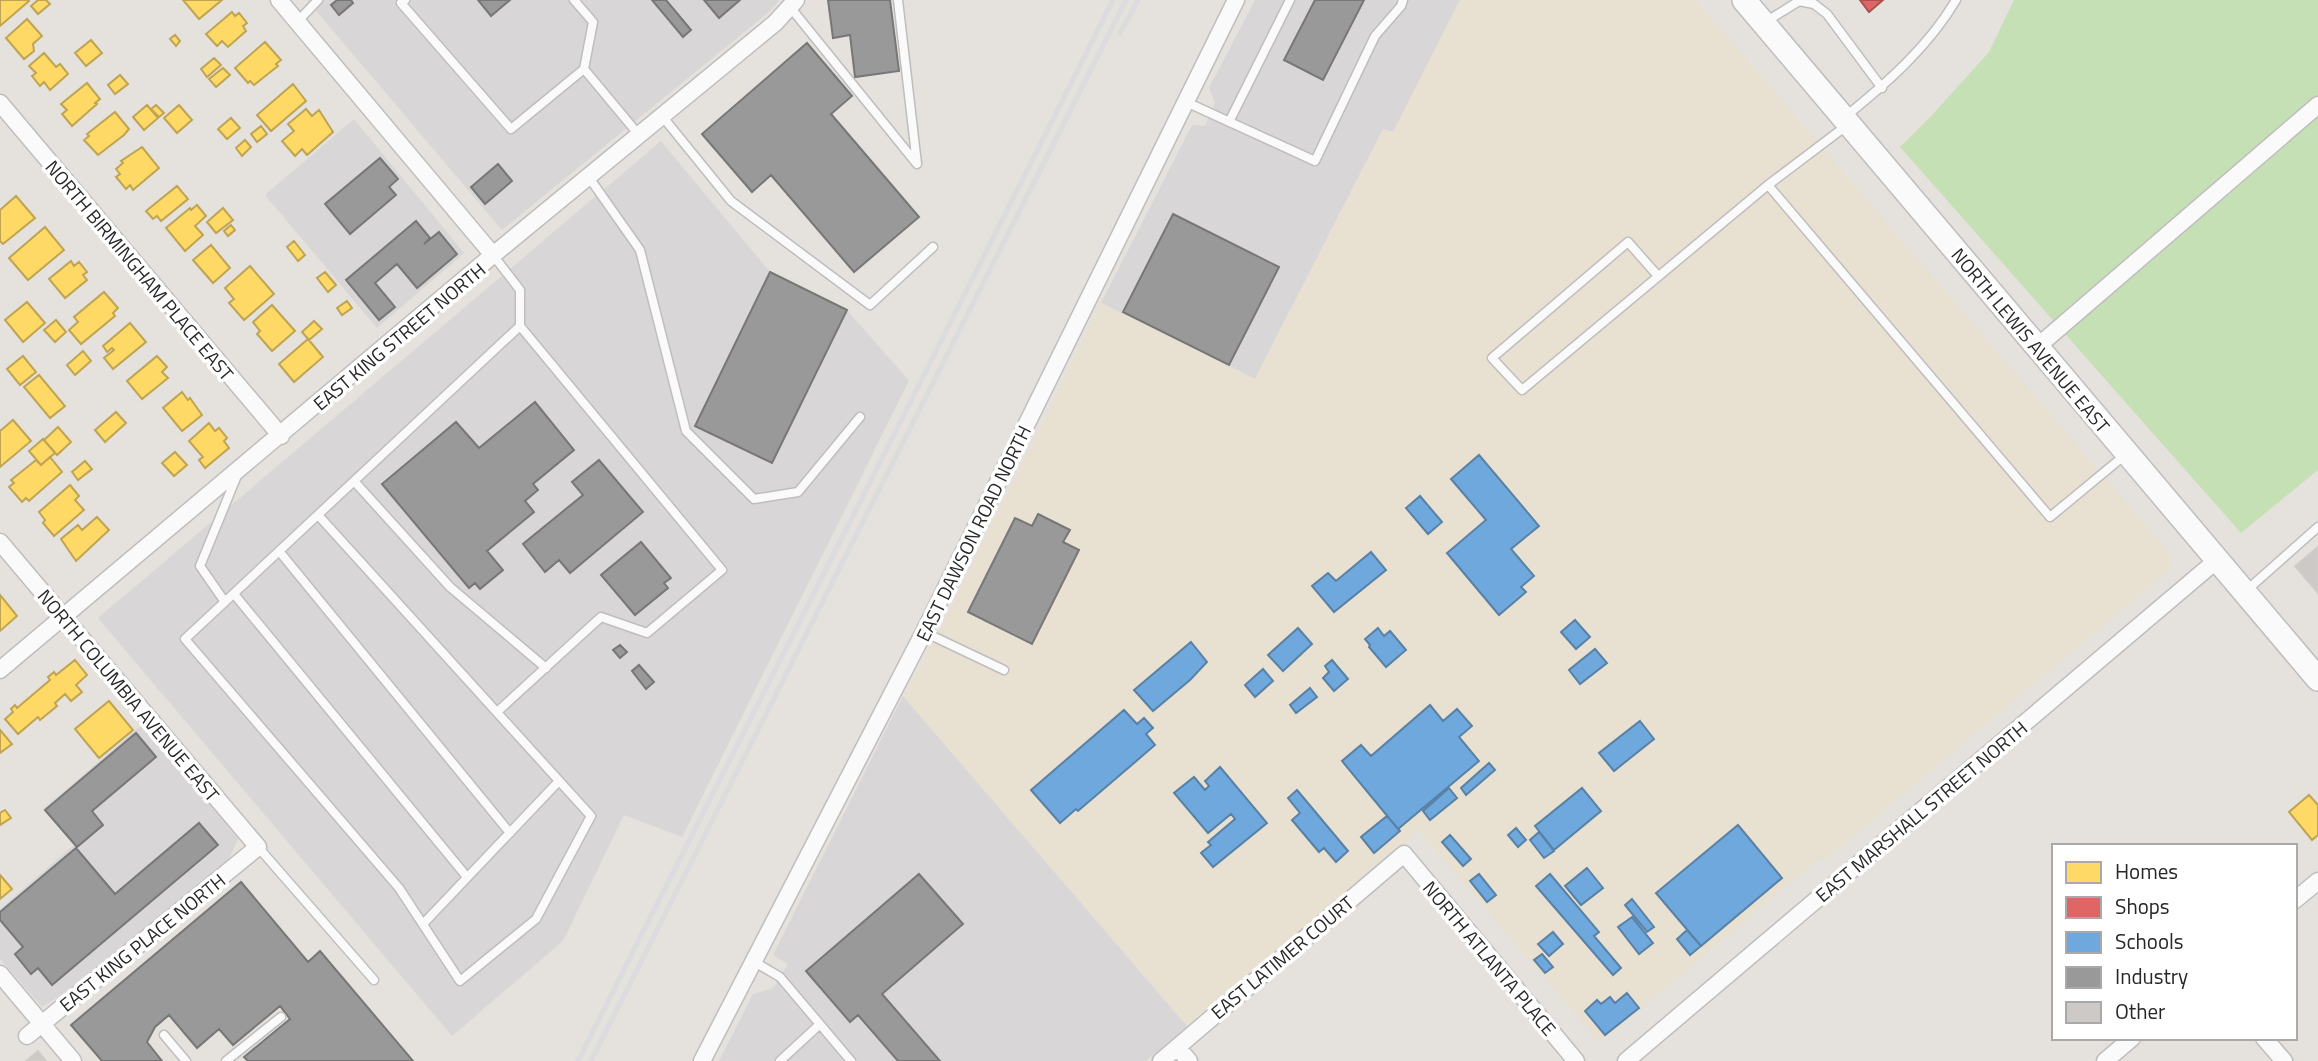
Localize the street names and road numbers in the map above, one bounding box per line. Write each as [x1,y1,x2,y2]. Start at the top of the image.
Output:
street label: NORTH BIRMINGHAM PLACE EAST [39,153,241,387]
street label: NORTH LEWIS AVENUE EAST [1945,241,2117,439]
street label: EAST KING STREET NORTH [306,255,492,417]
street label: EAST DAWSON ROAD NORTH [908,420,1038,646]
street label: NORTH COLUMBIA AVENUE EAST [31,582,227,808]
street label: EAST MARSHALL STREET NORTH [1809,713,2033,909]
street label: EAST KING PLACE NORTH [53,866,231,1018]
street label: NORTH ATLANTA PLACE [1416,874,1564,1042]
street label: EAST LATIMER COURT [1204,888,1360,1026]

